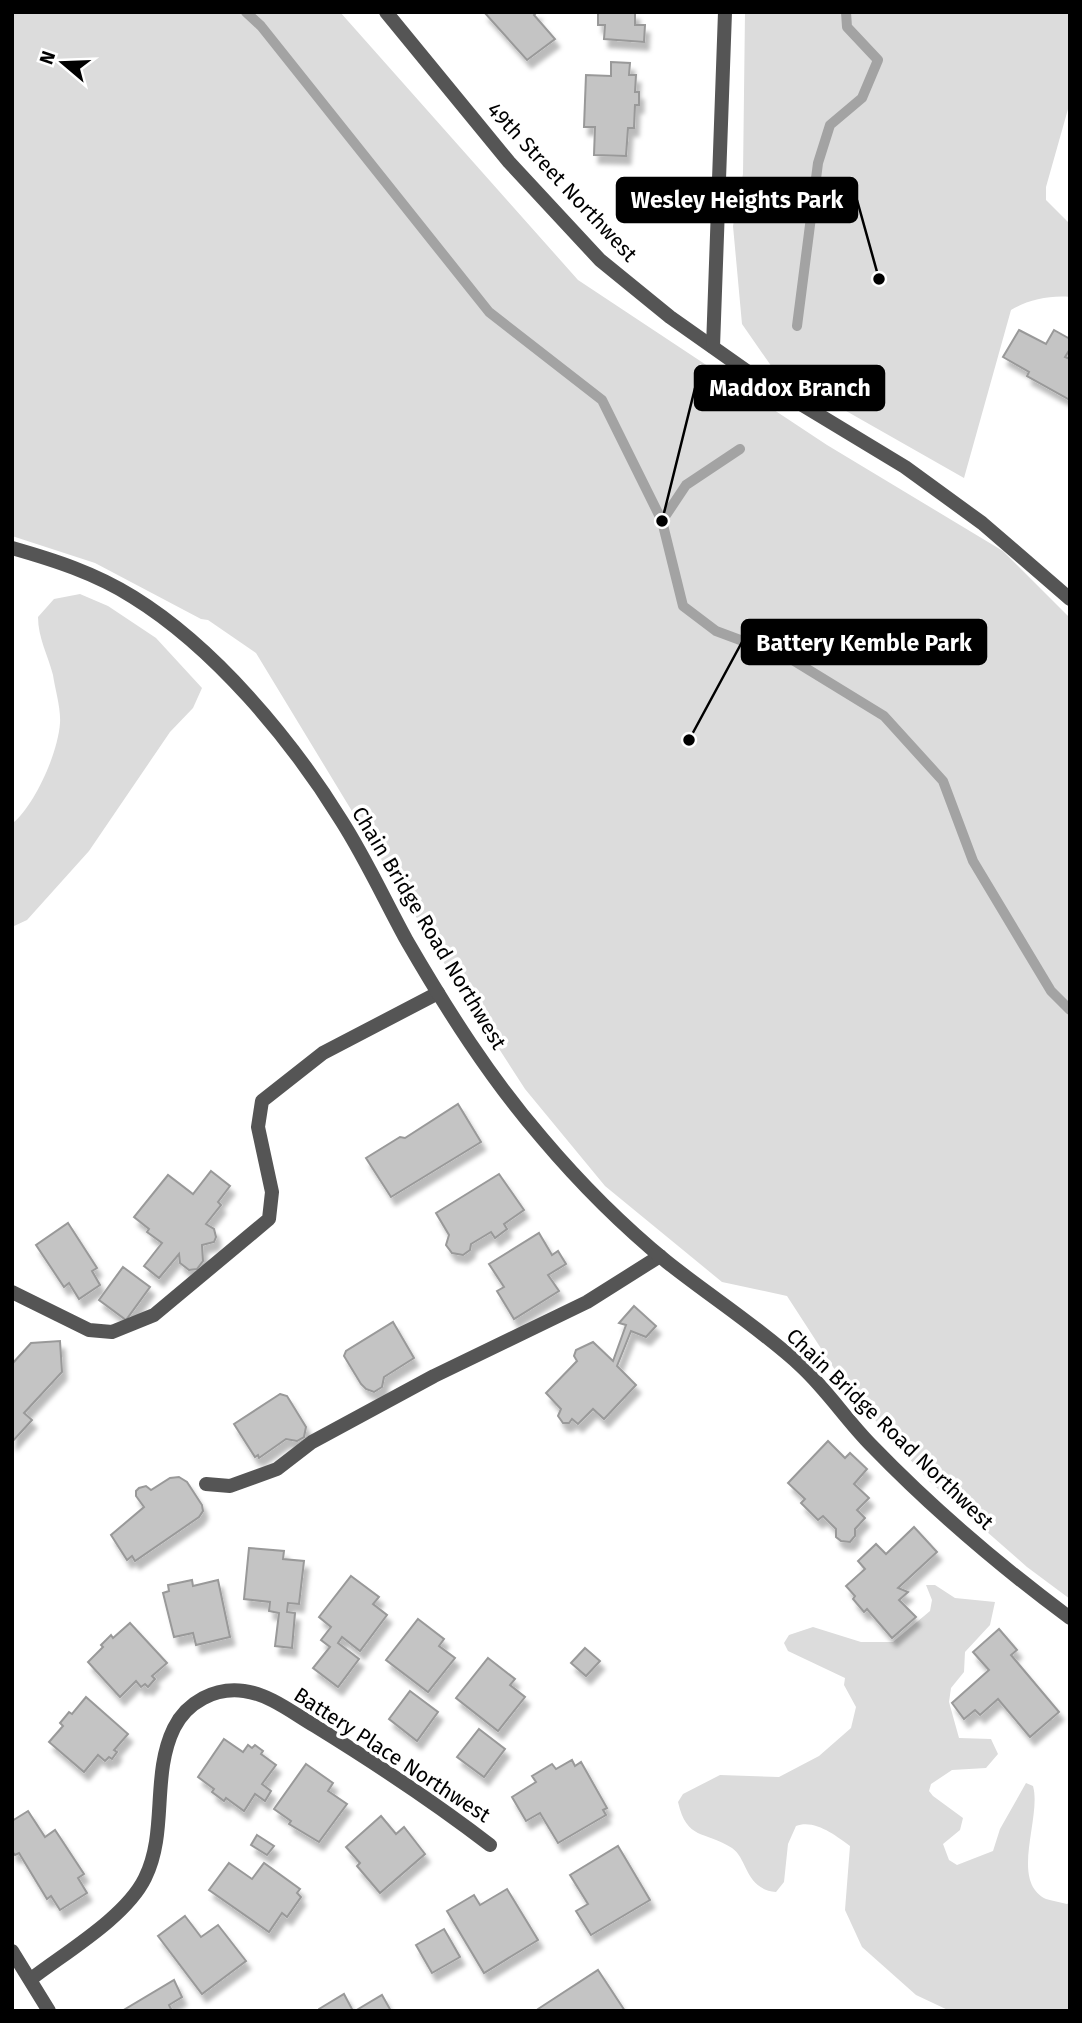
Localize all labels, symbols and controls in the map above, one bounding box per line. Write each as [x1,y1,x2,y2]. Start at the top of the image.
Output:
north arrow [28,28,98,98]
text: N [34,48,60,67]
street label: 49th Street Northwest [481,97,643,267]
callout: Wesley Heights Park [617,178,857,222]
text: Wesley Heights Park [631,186,844,214]
callout: Maddox Branch [695,366,884,410]
text: Maddox Branch [709,374,871,402]
callout: Battery Kemble Park [742,620,986,664]
text: Battery Kemble Park [756,629,972,657]
street label: Chain Bridge Road Northwest [346,802,512,1054]
street label: Chain Bridge Road Northwest [781,1323,999,1535]
street label: Battery Place Northwest [289,1682,495,1829]

